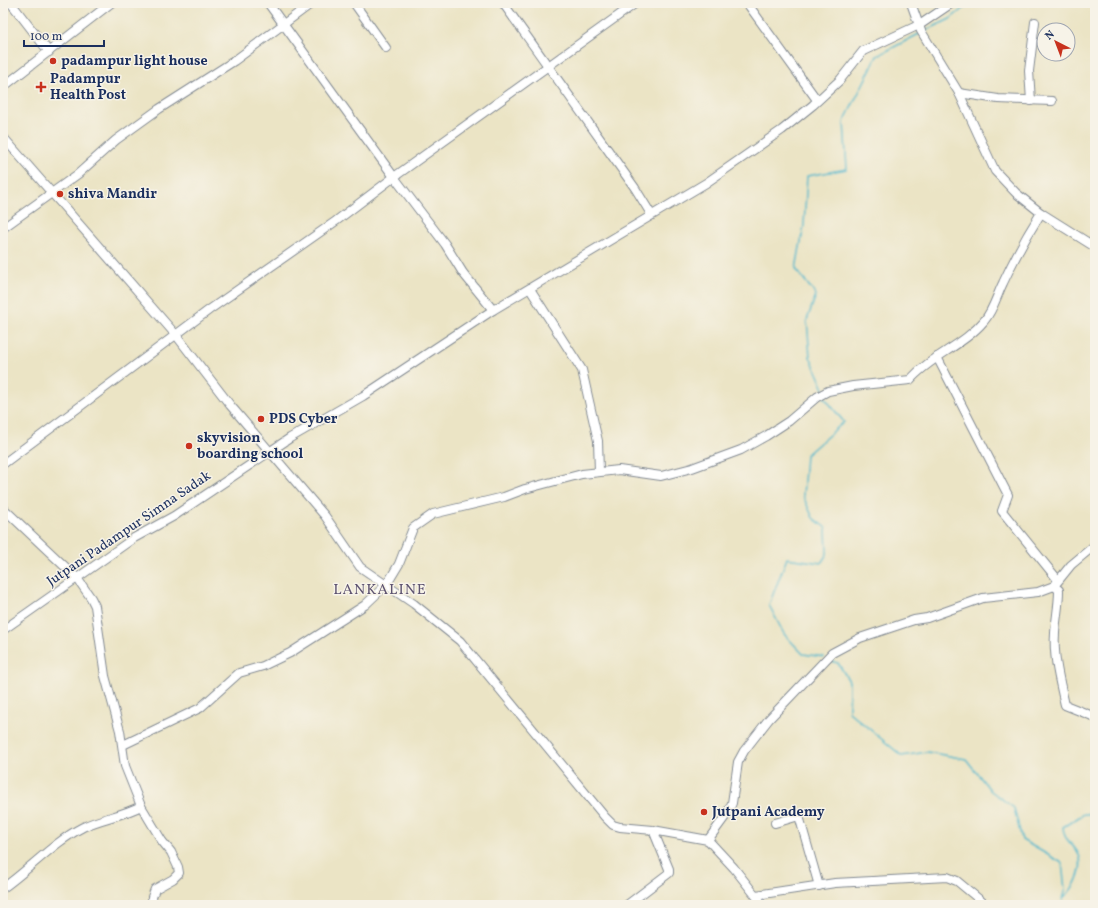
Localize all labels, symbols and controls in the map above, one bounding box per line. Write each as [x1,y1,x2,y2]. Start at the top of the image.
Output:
scale bar [24,22,104,48]
north arrow [1036,22,1076,62]
text: N [1042,27,1058,44]
text: 100 m [30,29,63,45]
place label: padampur light house [61,52,208,71]
marker: padampur light house [48,56,58,66]
place label: Padampur Health Post [50,70,126,105]
marker: Padampur Health Post [35,81,47,93]
place label: shiva Mandir [68,185,157,204]
marker: shiva Mandir [55,189,65,199]
place label: PDS Cyber [269,410,338,429]
marker: PDS Cyber [256,414,266,424]
place label: skyvision boarding school [197,429,304,464]
marker: skyvision boarding school [184,441,194,451]
street label: Jutpani Padampur Simna Sadak [43,467,215,591]
district label: LANKALINE [333,580,427,601]
place label: Jutpani Academy [711,803,825,822]
marker: Jutpani Academy [699,807,709,817]

